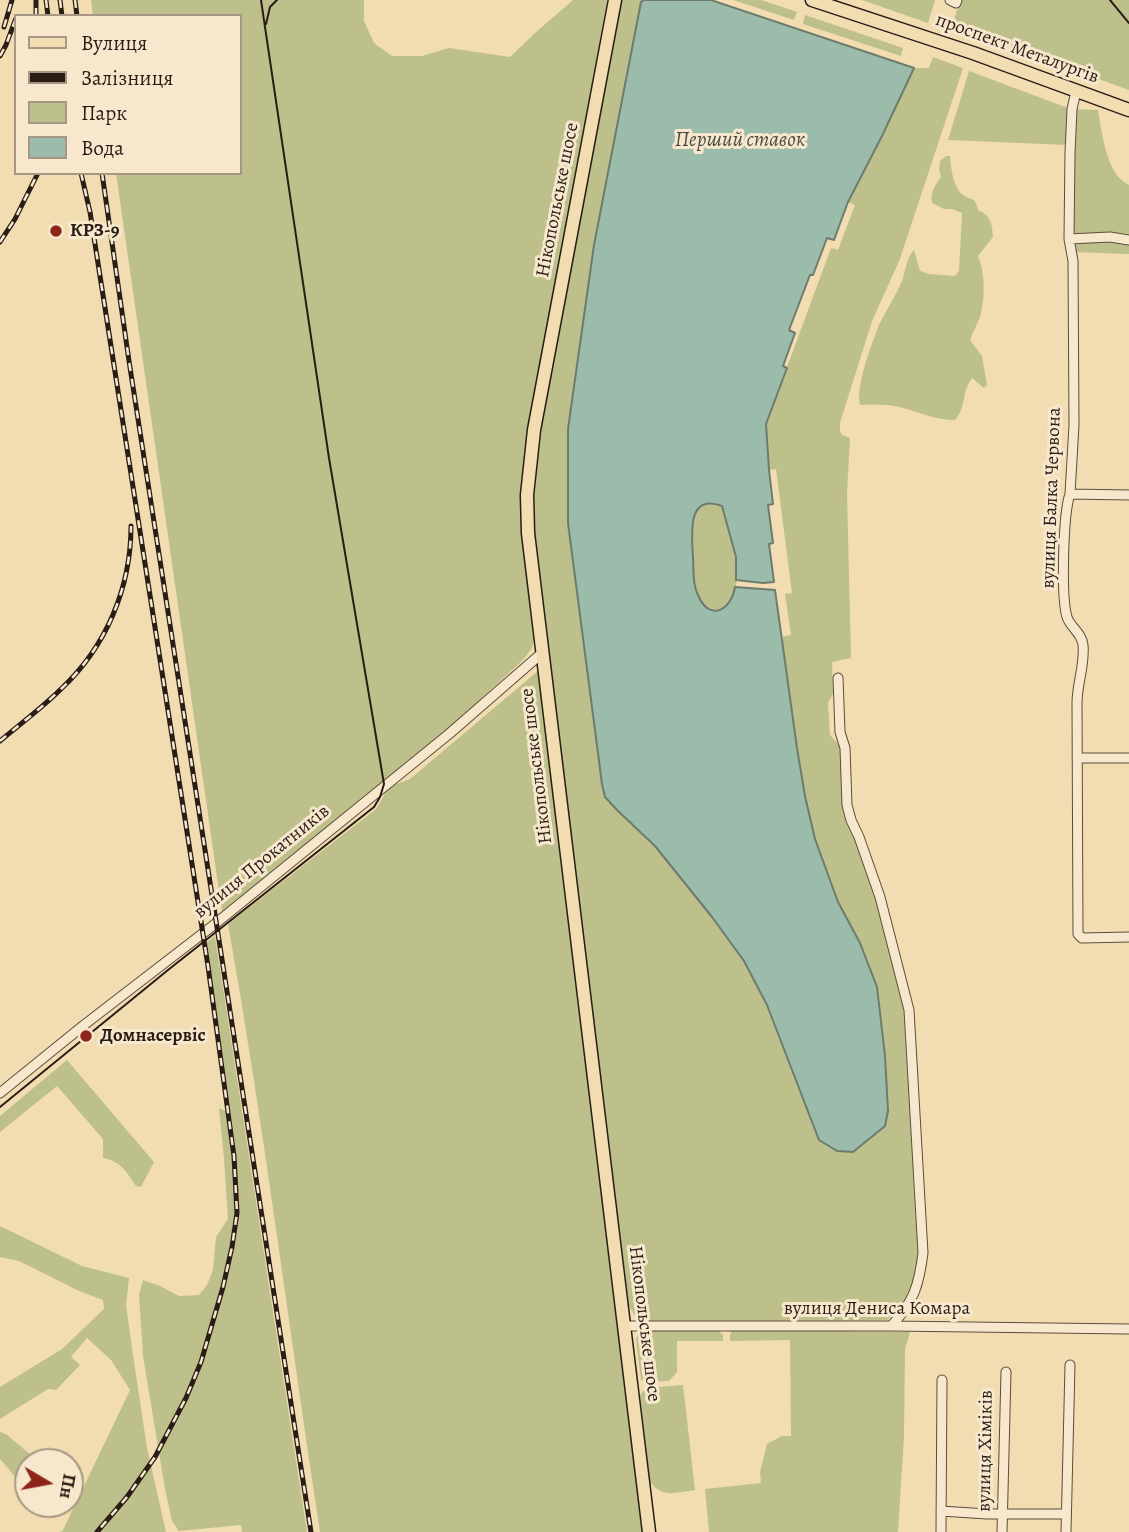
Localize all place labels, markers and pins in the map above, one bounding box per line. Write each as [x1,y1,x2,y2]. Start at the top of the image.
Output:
place label: КРЗ-9 [70,220,120,242]
marker: КРЗ-9 [48,223,64,239]
place label: Домнасервіс [100,1025,206,1047]
marker: Домнасервіс [78,1028,94,1044]

